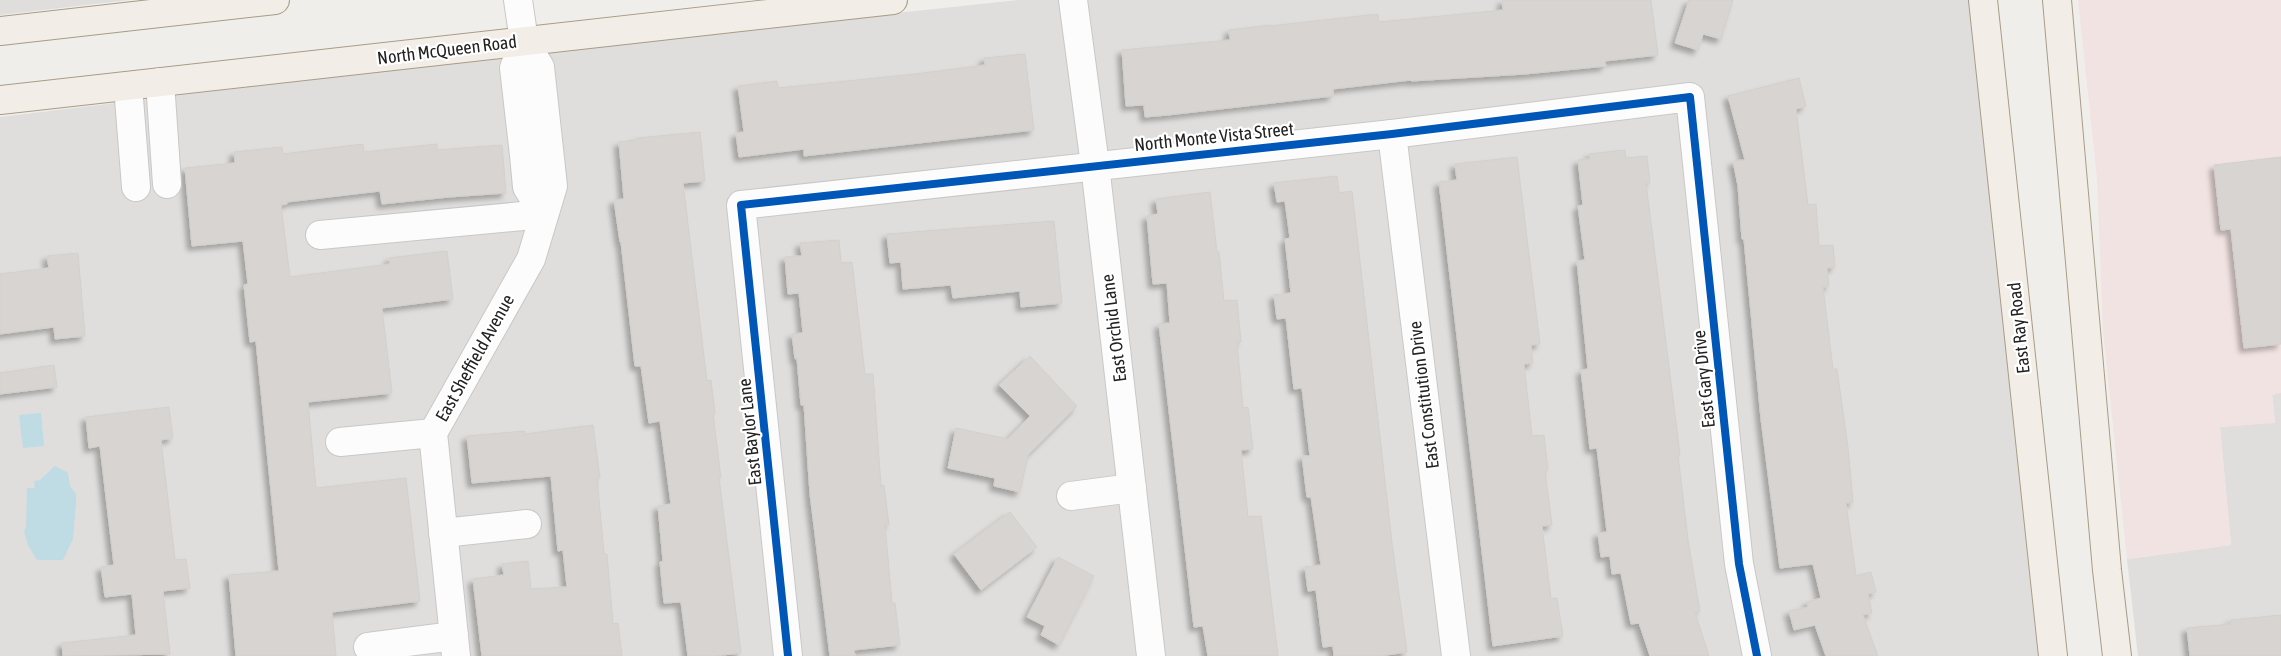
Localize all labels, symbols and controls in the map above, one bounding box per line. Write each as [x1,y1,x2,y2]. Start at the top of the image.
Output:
street label: North McQueen Road [376,31,518,68]
street label: North Monte Vista Street [1133,118,1295,155]
street label: East Orchid Lane [1096,273,1131,383]
street label: East Ray Road [2003,281,2034,375]
street label: East Sheffield Avenue [431,291,518,425]
street label: East Constitution Drive [1404,320,1443,470]
street label: East Gary Drive [1688,329,1719,429]
street label: East Baylor Lane [733,378,766,487]

